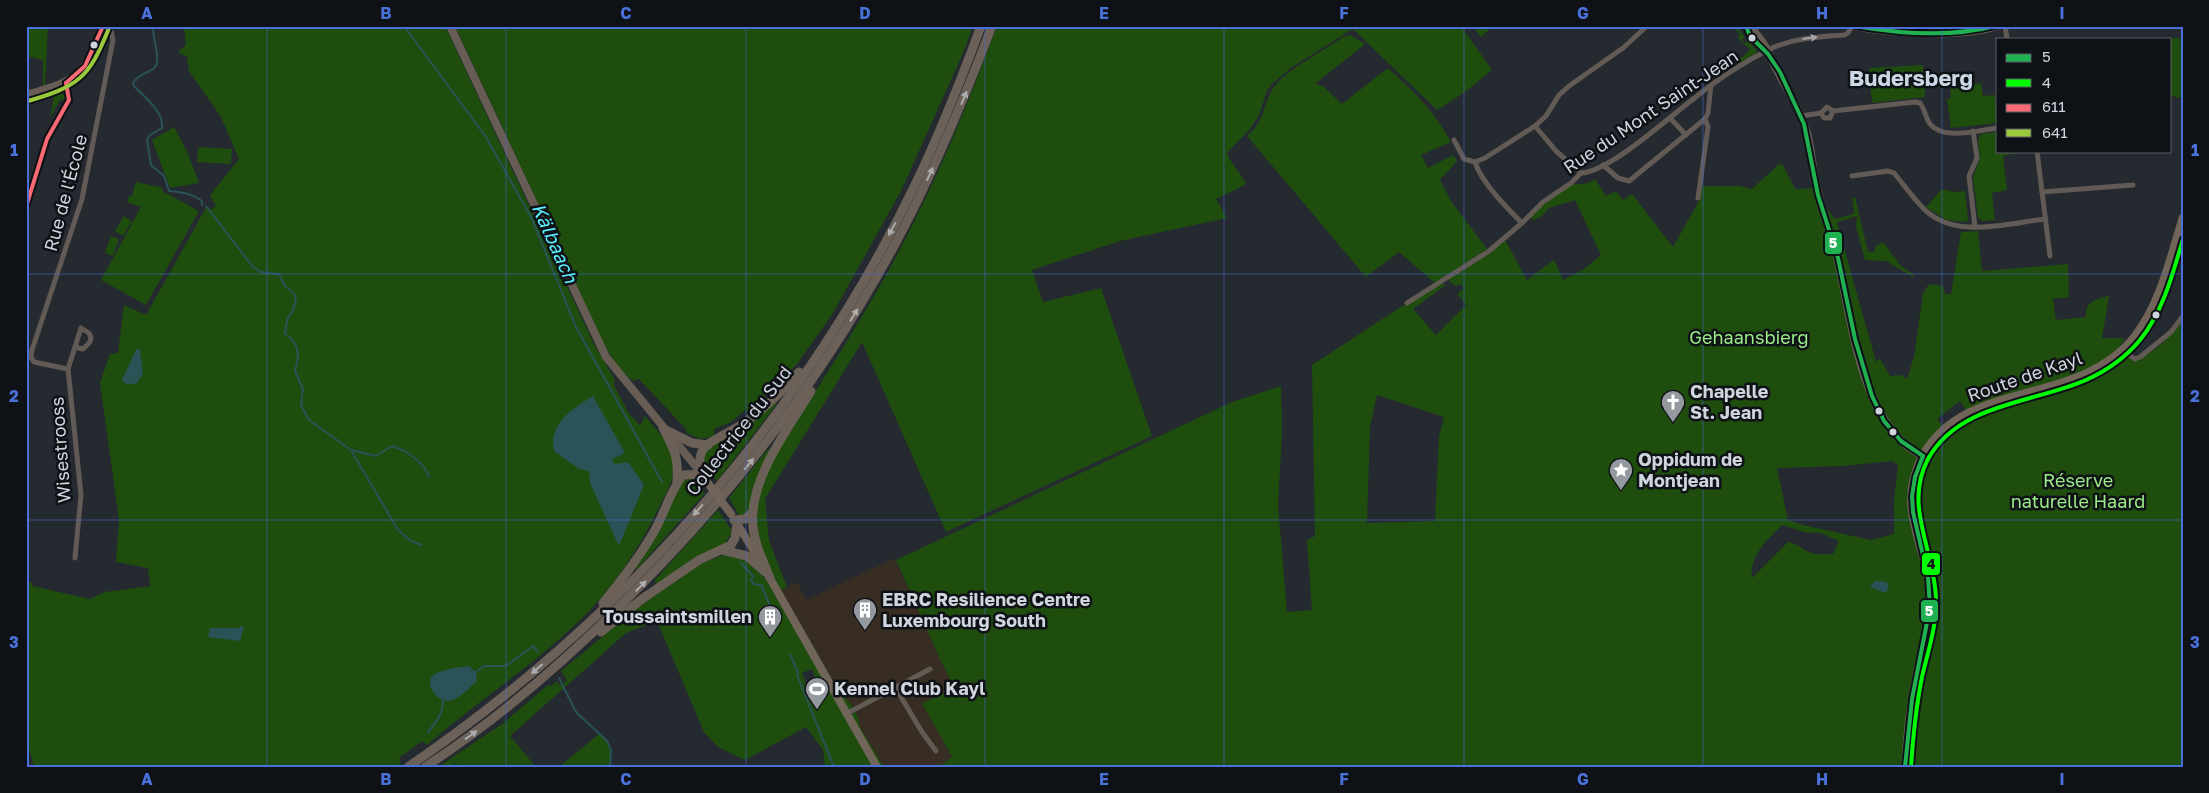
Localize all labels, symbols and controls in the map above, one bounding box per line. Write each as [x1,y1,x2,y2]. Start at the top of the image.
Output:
text: A [141,3,153,23]
text: B [380,3,392,23]
text: C [620,3,632,23]
text: D [859,3,871,23]
text: E [1099,3,1109,23]
text: F [1339,3,1349,23]
text: G [1577,3,1589,23]
text: H [1816,3,1828,23]
text: I [2059,3,2065,23]
unlabelled marker [1747,33,1757,43]
one-way arrow [1803,34,1819,42]
legend [1996,38,2172,152]
unlabelled marker [89,40,99,50]
street label: Rue du Mont Saint-Jean [1559,45,1742,178]
text: 5 [2042,47,2051,65]
district label: Budersberg [1849,64,1973,91]
text: 4 [2042,73,2051,91]
one-way arrow [960,91,968,105]
text: 611 [2042,97,2066,115]
text: 641 [2042,123,2068,141]
street label: Rue de l'École [39,132,91,254]
text: 1 [10,140,18,160]
text: 1 [2191,140,2199,160]
one-way arrow [927,167,935,181]
water label: Kälbaach [528,199,584,287]
one-way arrow [888,222,896,236]
line badge: 5 [1824,231,1843,255]
text: 5 [1829,234,1838,251]
one-way arrow [850,308,859,322]
unlabelled marker [2151,310,2161,320]
park label: Gehaansbierg [1689,326,1809,348]
street label: Route de Kayl [1964,346,2085,406]
street label: Collectrice du Sud [681,361,796,500]
place label: Chapelle St. Jean [1690,380,1769,423]
text: 2 [9,386,19,406]
text: 2 [2190,386,2200,406]
church icon: Chapelle St. Jean [1660,389,1686,423]
street label: Wisestrooss [45,396,75,504]
unlabelled marker [1874,406,1884,416]
unlabelled marker [1888,427,1898,437]
place label: Oppidum de Montjean [1638,448,1743,491]
place icon: Oppidum de Montjean [1608,457,1634,491]
one-way arrow [744,458,755,471]
park label: Réserve naturelle Haard [2011,469,2145,512]
one-way arrow [692,504,704,516]
line badge: 4 [1921,552,1941,576]
text: 4 [1927,555,1936,572]
one-way arrow [635,580,647,592]
place label: EBRC Resilience Centre Luxembourg South [882,588,1091,631]
building icon: EBRC Resilience Centre Luxembourg South [852,597,878,631]
line badge: 5 [1920,599,1939,623]
text: 5 [1925,602,1934,619]
building icon: Toussaintsmillen [757,604,783,638]
place label: Toussaintsmillen [602,605,752,627]
text: 3 [9,632,19,652]
text: 3 [2190,632,2200,652]
one-way arrow [530,663,543,674]
sports icon: Kennel Club Kayl [804,676,830,710]
place label: Kennel Club Kayl [834,677,985,699]
one-way arrow [464,730,478,740]
text: A [141,769,153,789]
text: B [380,769,392,789]
text: C [620,769,632,789]
text: D [859,769,871,789]
text: E [1099,769,1109,789]
text: F [1339,769,1349,789]
text: G [1577,769,1589,789]
text: H [1816,769,1828,789]
text: I [2059,769,2065,789]

